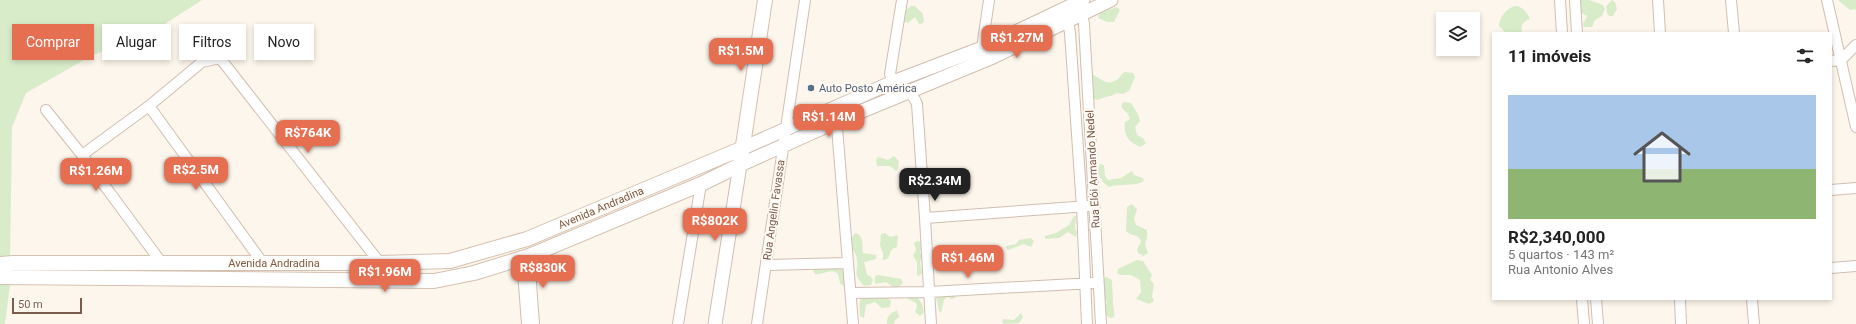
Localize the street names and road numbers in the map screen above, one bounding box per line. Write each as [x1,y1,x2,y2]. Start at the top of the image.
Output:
street label: Rua Elói Armando Nedel [1083,110,1103,228]
street label: Rua Angelin Favassa [761,159,787,261]
street label: Avenida Andradina [556,184,646,232]
street label: Avenida Andradina [228,257,320,270]

